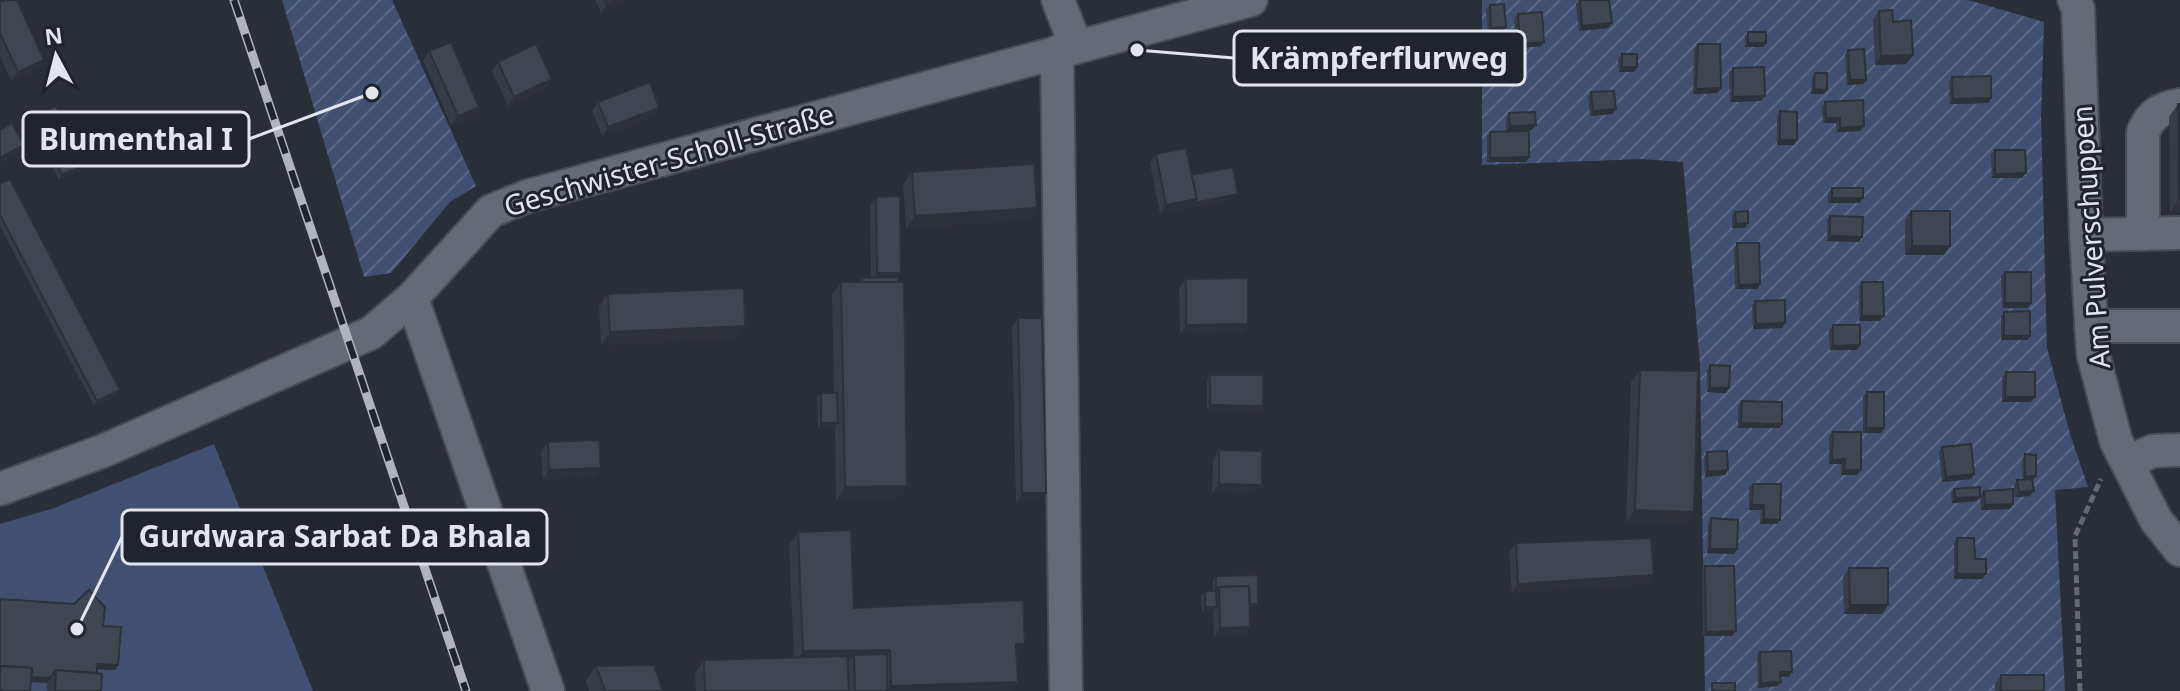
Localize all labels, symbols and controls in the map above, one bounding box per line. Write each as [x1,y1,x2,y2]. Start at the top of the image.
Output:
north arrow [16,16,96,96]
text: N [43,19,64,51]
callout: Krämpferflurweg [1234,31,1525,85]
text: Krämpferflurweg [1250,37,1508,78]
street label: Geschwister-Scholl-Straße [499,94,838,224]
street label: Am Pulverschuppen [2062,104,2118,370]
callout: Blumenthal I [23,112,249,166]
text: Blumenthal I [39,118,233,159]
callout: Gurdwara Sarbat Da Bhala [122,510,547,564]
text: Gurdwara Sarbat Da Bhala [139,515,531,556]

